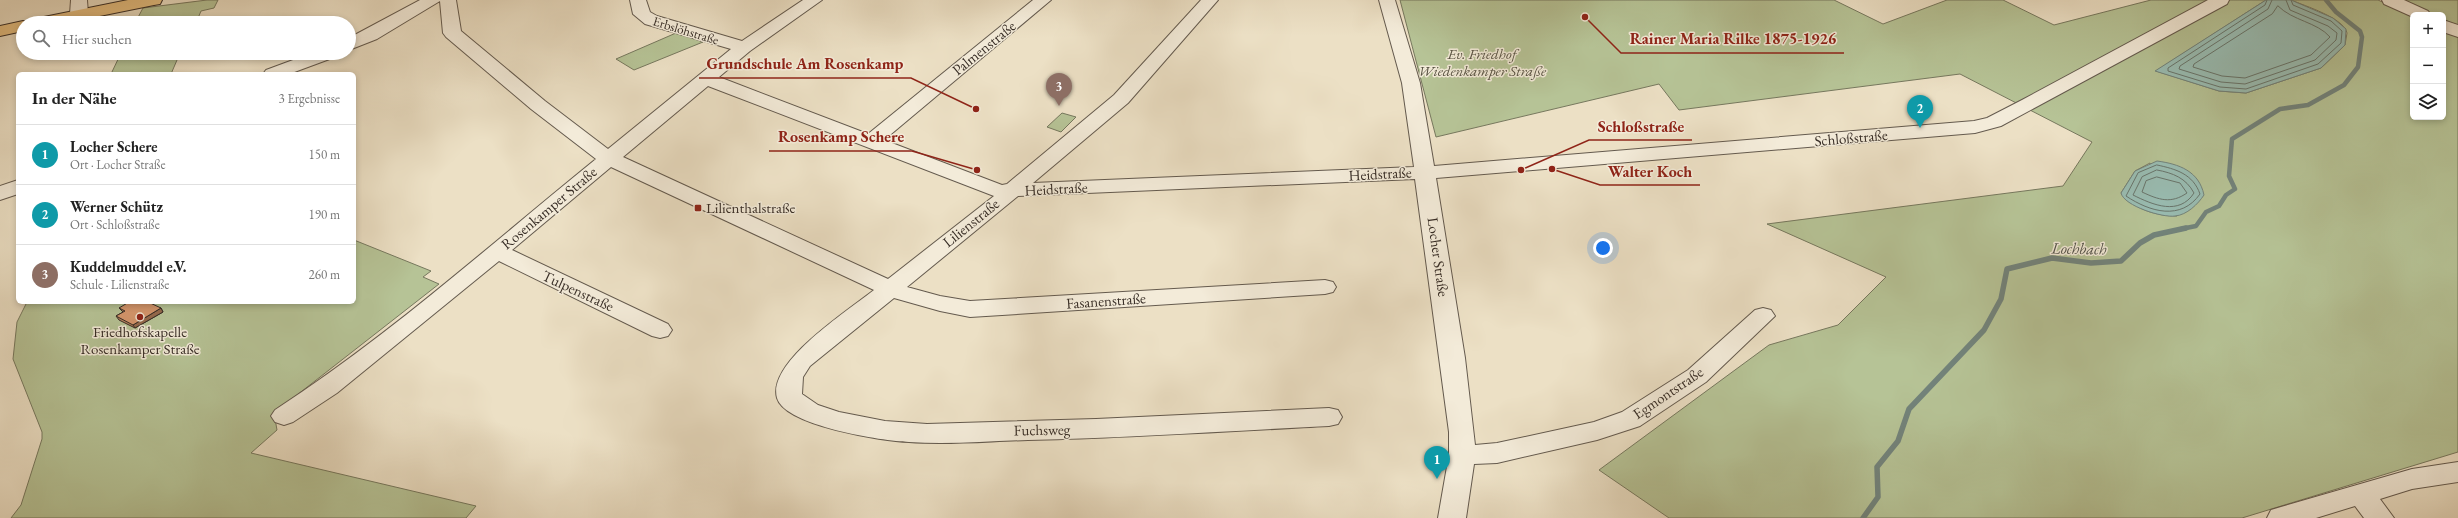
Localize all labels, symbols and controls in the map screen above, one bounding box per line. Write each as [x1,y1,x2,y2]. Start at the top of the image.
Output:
street label: Erbslöhstraße [651,12,721,49]
map controls [2410,12,2446,120]
button: + [2410,12,2446,48]
search box [16,16,356,60]
street label: Palmenstraße [948,16,1020,79]
callout: Rainer Maria Rilke 1875-1926 [1621,25,1844,53]
icon: search [30,27,52,49]
text: Rainer Maria Rilke 1875-1926 [1630,28,1837,49]
text: Hier suchen [62,29,132,48]
park label: Ev. Friedhof Wiedenkamper Straße [1418,44,1547,80]
button: − [2410,48,2446,84]
callout: Grundschule Am Rosenkamp [699,50,911,78]
text: Grundschule Am Rosenkamp [707,53,904,74]
pin: 3 [1046,73,1072,106]
button: layers [2410,84,2446,120]
text: In der Nähe [32,87,117,109]
text: 3 Ergebnisse [279,90,340,107]
pin: 2 [1907,95,1933,128]
callout: Schloßstraße [1589,112,1692,140]
text: Schloßstraße [1598,116,1685,137]
callout: Rosenkamp Schere [769,123,912,151]
street label: Schloßstraße [1814,125,1888,150]
text: Rosenkamp Schere [778,126,904,147]
text: Locher Schere [70,137,158,156]
text: 1 [42,146,48,163]
text: 150 m [309,146,340,163]
text: Ort · Locher Straße [70,156,165,173]
callout: Walter Koch [1600,157,1700,185]
text: Walter Koch [1608,161,1692,182]
street label: Rosenkamper Straße [497,162,601,253]
street label: Heidstraße [1348,162,1412,185]
street label: Heidstraße [1024,177,1088,200]
street label: Lilienstraße [938,194,1003,251]
text: Werner Schütz [70,197,163,216]
place label: Lilienthalstraße [706,198,796,217]
marker: Lilienthalstraße [693,203,703,213]
text: 2 [42,206,48,223]
text: 190 m [309,206,340,223]
text: Ort · Schloßstraße [70,216,160,233]
street label: Locher Straße [1424,216,1453,298]
your location [1593,238,1613,258]
water label: Lochbach [2050,238,2107,259]
text: Kuddelmuddel e.V. [70,257,187,276]
text: 3 [42,266,48,283]
text: 260 m [309,266,340,283]
street label: Tulpenstraße [539,266,617,316]
text: Schule · Lilienstraße [70,276,169,293]
street label: Fasanenstraße [1066,288,1147,313]
marker: Friedhofskapelle Rosenkamper Straße [135,312,145,322]
place label: Friedhofskapelle Rosenkamper Straße [80,322,200,358]
street label: Egmontstraße [1629,362,1707,423]
street label: Fuchsweg [1014,419,1071,439]
pin: 1 [1424,446,1450,479]

